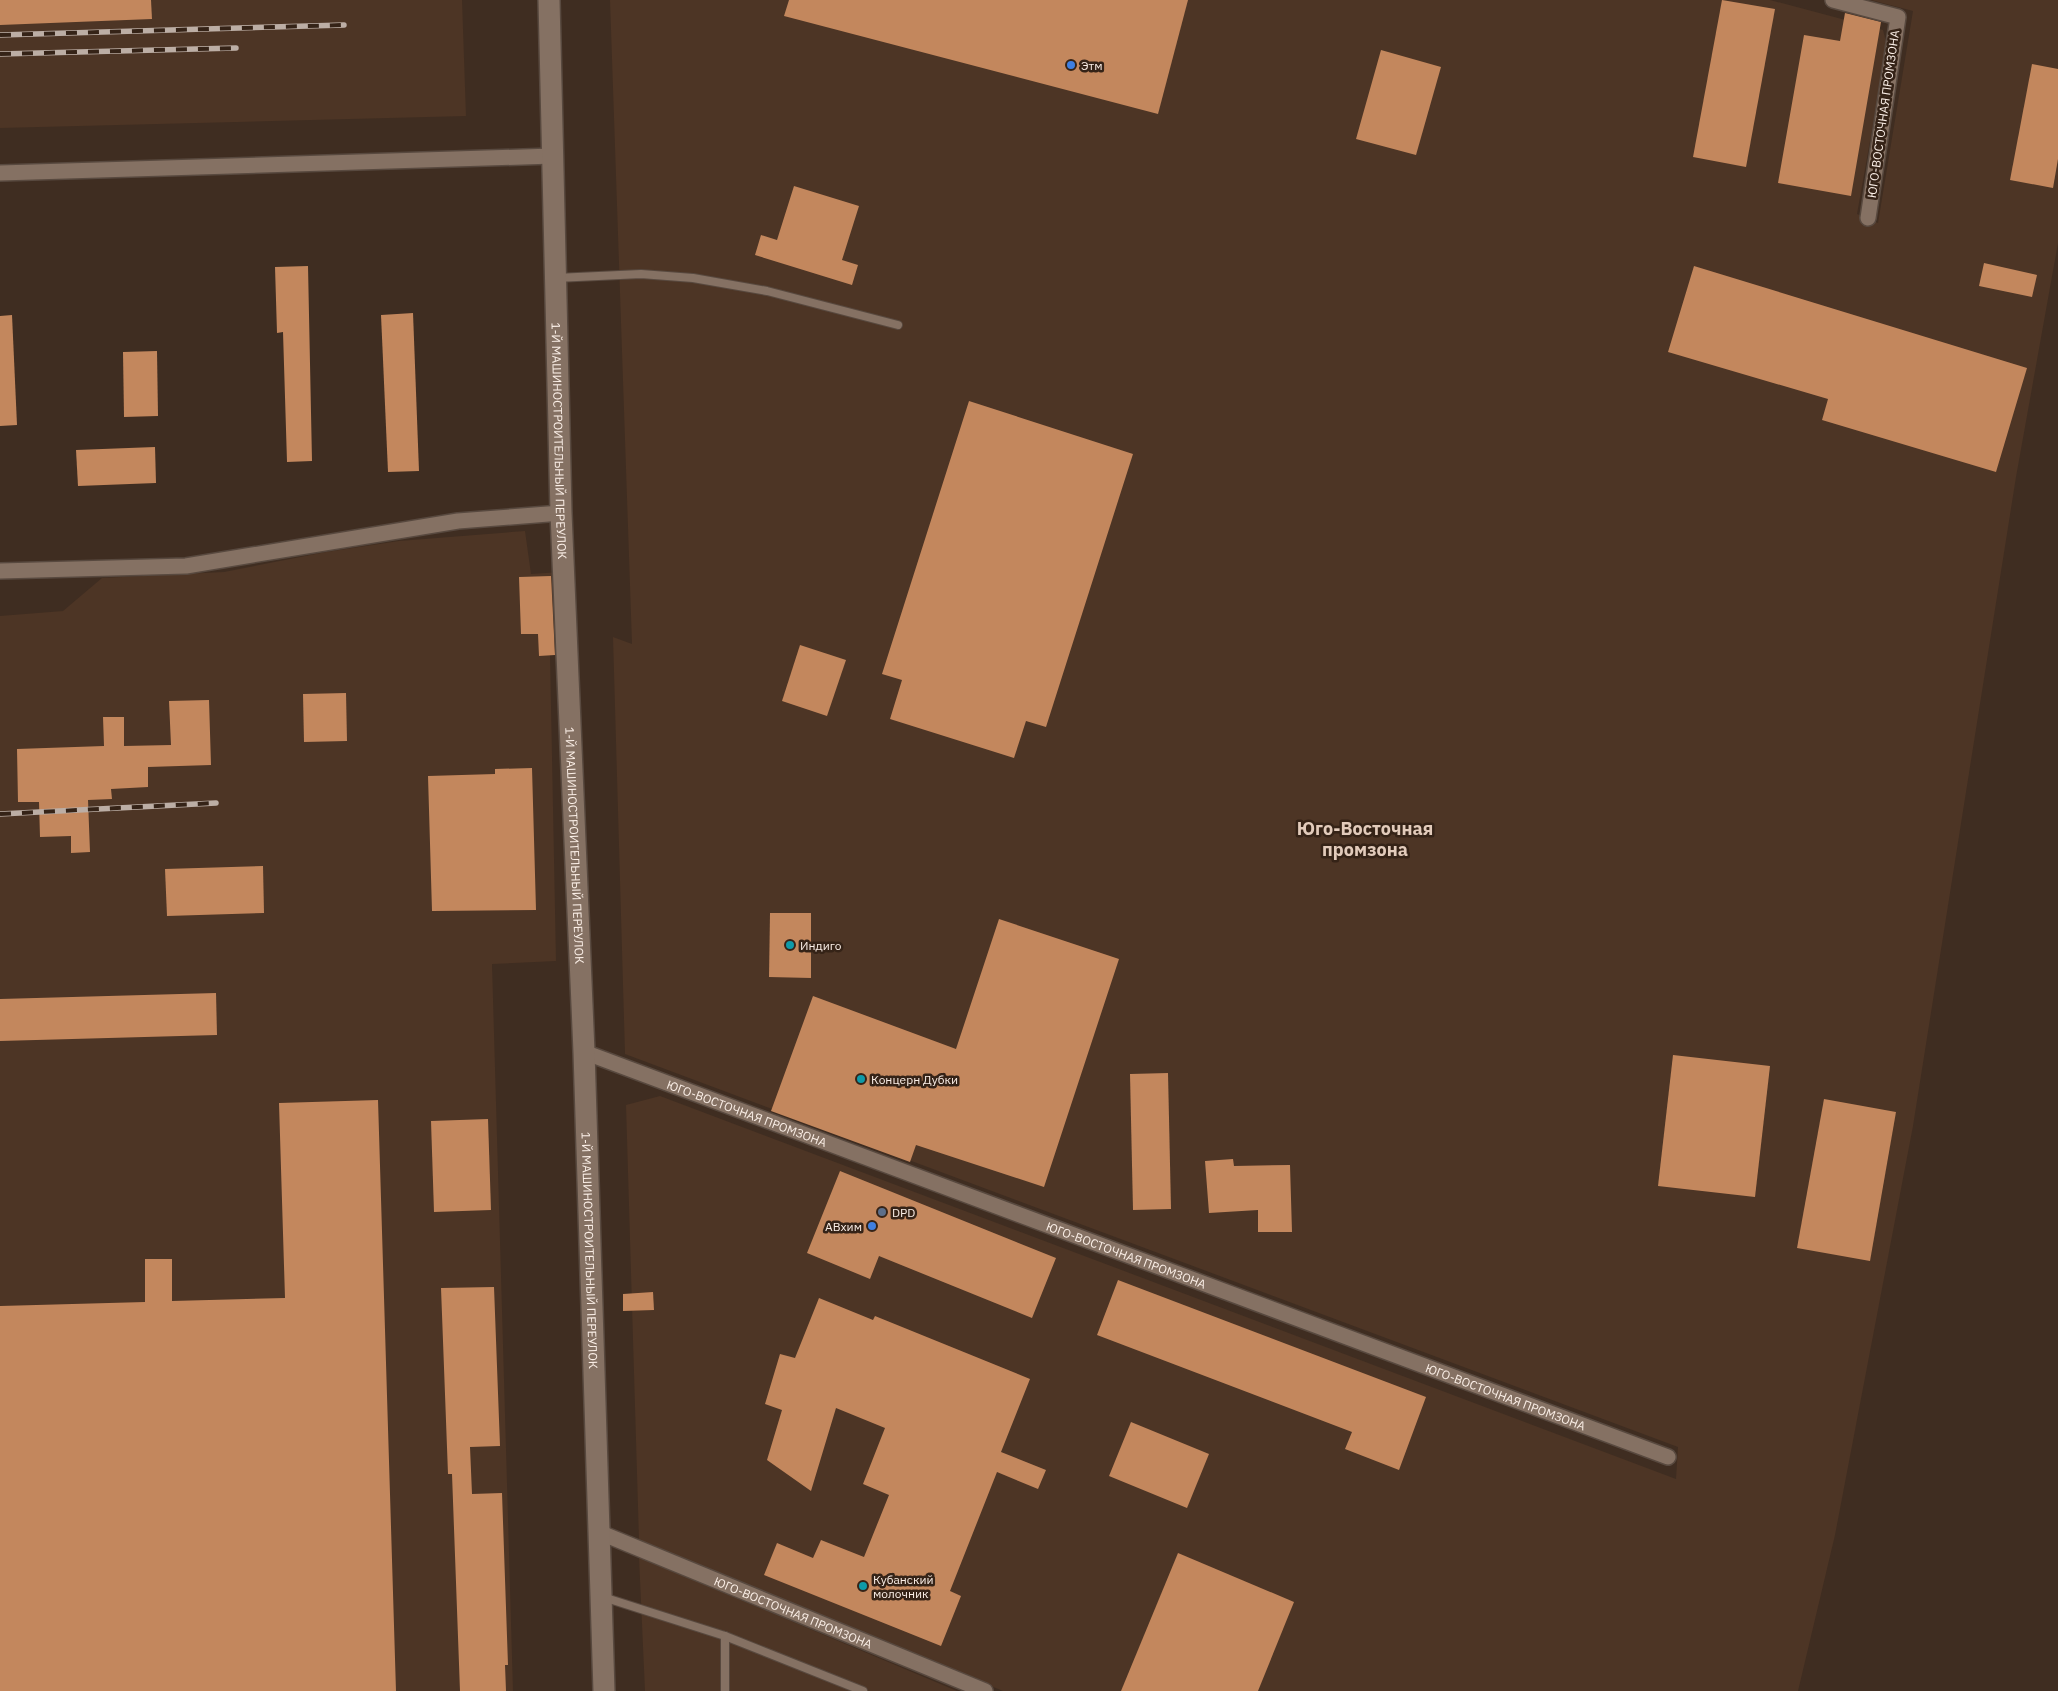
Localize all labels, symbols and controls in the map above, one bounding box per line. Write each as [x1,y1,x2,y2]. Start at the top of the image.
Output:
street label: ЮГО-ВОСТОЧНАЯ ПРОМЗОНА [1864,29,1902,199]
place label: Этм [1081,58,1103,73]
marker: Этм [1065,59,1077,71]
street label: 1-Й МАШИНОСТРОИТЕЛЬНЫЙ ПЕРЕУЛОК [549,322,570,560]
street label: 1-Й МАШИНОСТРОИТЕЛЬНЫЙ ПЕРЕУЛОК [563,727,588,964]
district label: Юго-Восточная промзона [1297,817,1433,861]
place label: Индиго [800,938,842,953]
marker: Индиго [784,939,796,951]
place label: Концерн Дубки [871,1072,958,1087]
marker: Концерн Дубки [855,1073,867,1085]
street label: ЮГО-ВОСТОЧНАЯ ПРОМЗОНА [665,1076,829,1150]
street label: 1-Й МАШИНОСТРОИТЕЛЬНЫЙ ПЕРЕУЛОК [579,1132,601,1369]
place label: DPD [892,1205,915,1220]
marker: DPD [876,1206,888,1218]
street label: ЮГО-ВОСТОЧНАЯ ПРОМЗОНА [1044,1218,1209,1291]
place label: АВхим [825,1219,862,1234]
marker: АВхим [866,1220,878,1232]
street label: ЮГО-ВОСТОЧНАЯ ПРОМЗОНА [1424,1360,1588,1433]
place label: Кубанский молочник [873,1572,934,1601]
street label: ЮГО-ВОСТОЧНАЯ ПРОМЗОНА [712,1573,875,1651]
marker: Кубанский молочник [857,1580,869,1592]

